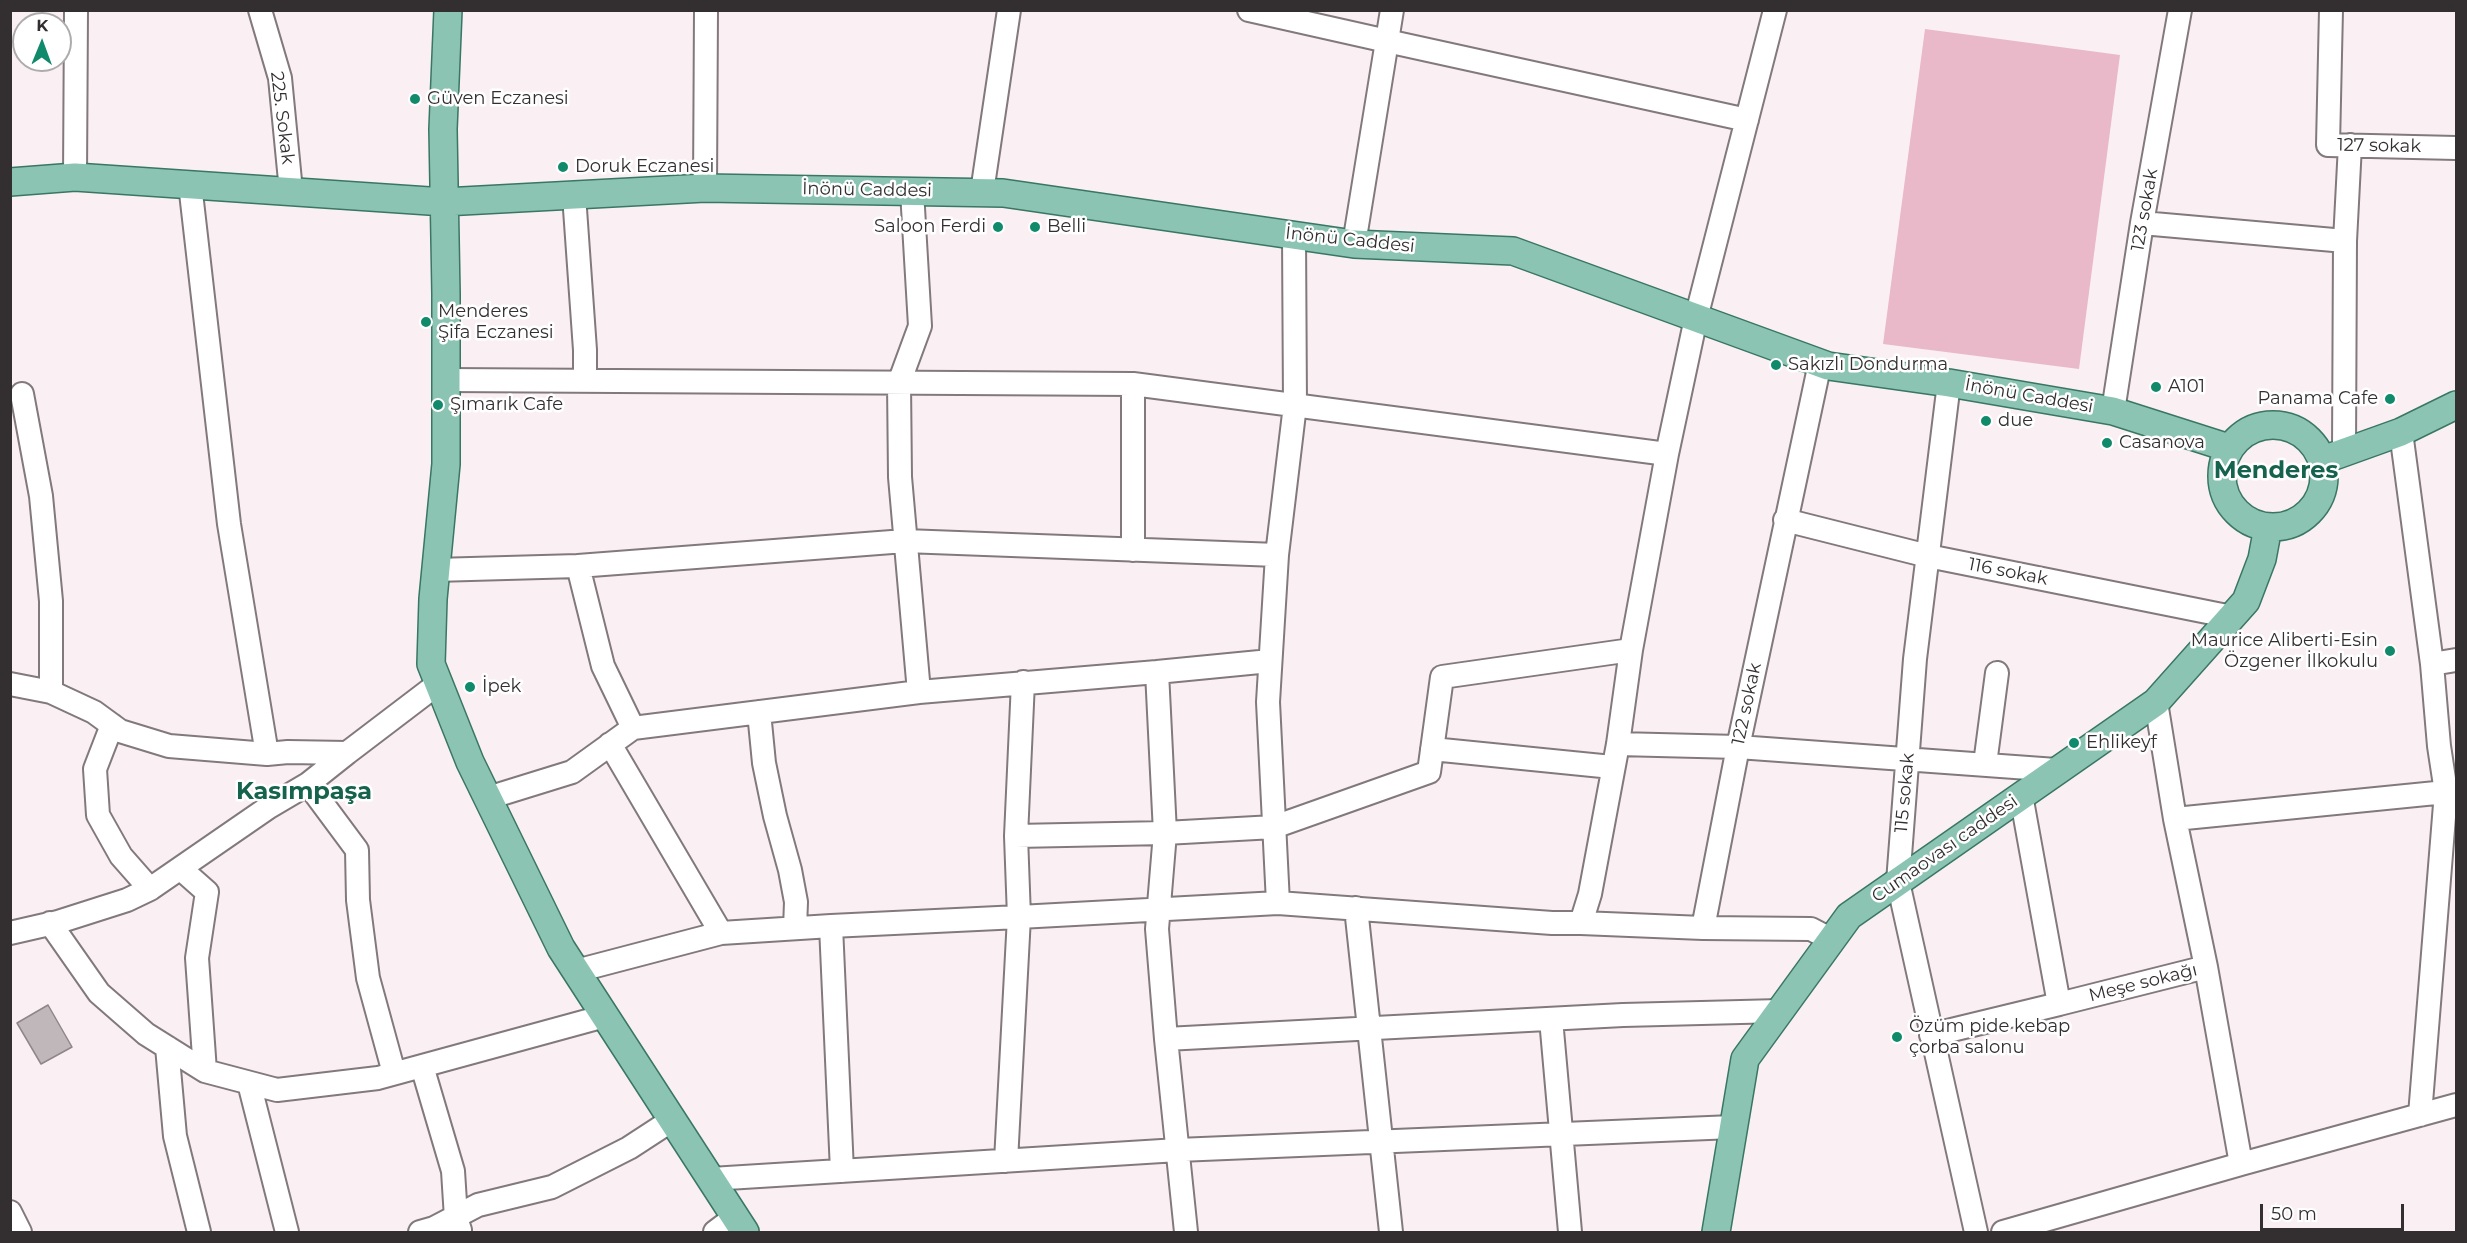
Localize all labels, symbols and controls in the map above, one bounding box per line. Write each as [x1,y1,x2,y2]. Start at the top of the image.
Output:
north arrow [12,12,72,72]
text: K [36,16,48,35]
street label: 225. Sokak [266,70,298,166]
place label: Güven Eczanesi [427,88,569,110]
marker: Güven Eczanesi [408,92,422,106]
street label: 127 sokak [2337,134,2421,158]
place label: Doruk Eczanesi [575,156,714,178]
marker: Doruk Eczanesi [556,160,570,174]
street label: 123 sokak [2127,167,2163,253]
street label: İnönü Caddesi [802,178,932,202]
place label: Saloon Ferdi [874,216,986,238]
place label: Belli [1047,216,1086,238]
marker: Saloon Ferdi [991,220,1005,234]
marker: Belli [1028,220,1042,234]
street label: İnönü Caddesi [1284,222,1416,258]
place label: Menderes Şifa Eczanesi [438,301,554,344]
marker: Menderes Şifa Eczanesi [419,315,433,329]
place label: Sakızlı Dondurma [1788,354,1948,376]
marker: Sakızlı Dondurma [1769,358,1783,372]
street label: İnönü Caddesi [1963,374,2095,418]
place label: A101 [2168,376,2205,398]
marker: A101 [2149,380,2163,394]
place label: Panama Cafe [2257,388,2378,410]
marker: Panama Cafe [2383,392,2397,406]
place label: Şımarık Cafe [450,394,563,416]
marker: Şımarık Cafe [431,398,445,412]
place label: due [1998,410,2033,432]
marker: due [1979,414,1993,428]
place label: Casanova [2119,432,2205,454]
marker: Casanova [2100,436,2114,450]
district label: Menderes [2214,457,2338,485]
street label: 116 sokak [1966,554,2050,590]
place label: Maurice Aliberti-Esin Özgener İlkokulu [2191,630,2378,672]
marker: Maurice Aliberti-Esin Özgener İlkokulu [2383,644,2397,658]
street label: 122 sokak [1728,661,1766,747]
place label: İpek [482,676,521,698]
marker: İpek [463,680,477,694]
place label: Ehlikeyf [2086,732,2157,754]
marker: Ehlikeyf [2067,736,2081,750]
street label: 115 sokak [1891,752,1919,834]
district label: Kasımpaşa [236,778,372,806]
street label: Cumaovası caddesi [1868,790,2022,908]
street label: Meşe sokağı [2087,959,2199,1007]
place label: Özüm pide kebap çorba salonu [1909,1016,2070,1058]
marker: Özüm pide kebap çorba salonu [1890,1030,1904,1044]
scale bar [2263,1192,2407,1230]
text: 50 m [2271,1203,2317,1225]

